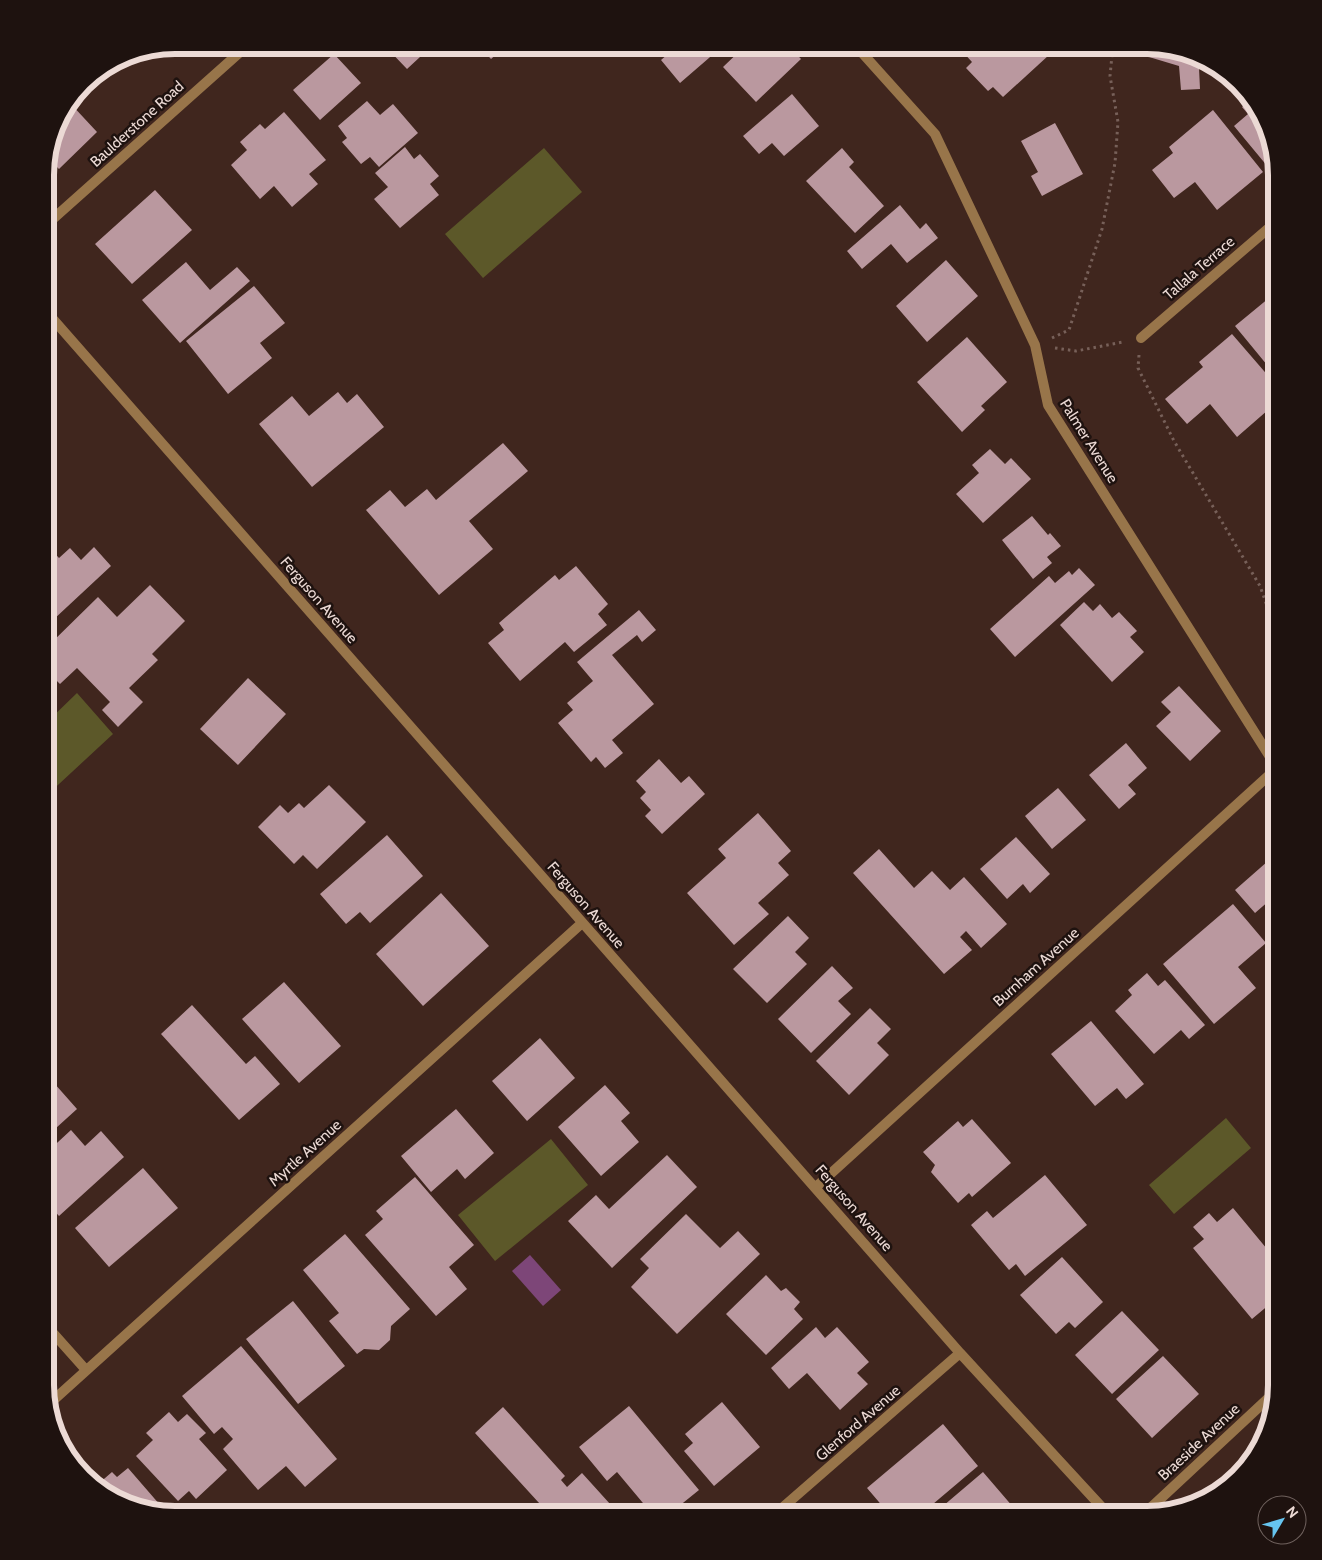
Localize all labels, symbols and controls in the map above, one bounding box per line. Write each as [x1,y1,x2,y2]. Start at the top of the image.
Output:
street label: Baulderstone Road [87,77,187,171]
street label: Tallala Terrace [1160,232,1238,304]
street label: Palmer Avenue [1056,396,1122,487]
street label: Ferguson Avenue [277,553,362,647]
street label: Ferguson Avenue [544,858,629,952]
street label: Burnham Avenue [989,924,1083,1010]
street label: Myrtle Avenue [265,1116,345,1190]
street label: Ferguson Avenue [812,1161,897,1255]
street label: Glenford Avenue [812,1381,904,1465]
street label: Braeside Avenue [1155,1399,1244,1484]
north arrow [1257,1495,1307,1545]
text: N [1282,1503,1302,1521]

